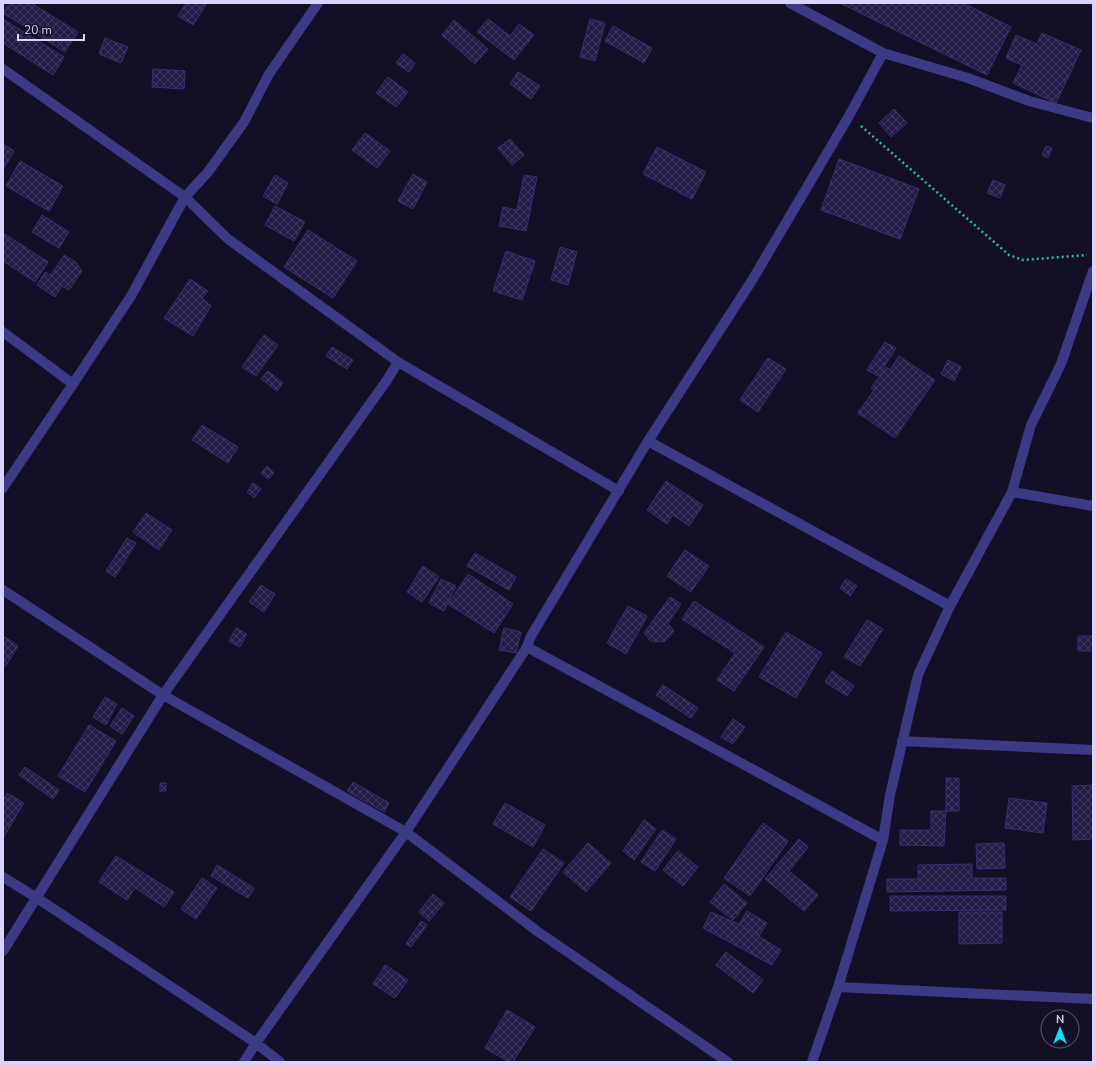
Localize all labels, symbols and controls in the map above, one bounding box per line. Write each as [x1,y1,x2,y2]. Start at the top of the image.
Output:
scale bar [18,16,84,42]
text: 20 m [24,22,52,38]
north arrow [1040,1009,1080,1049]
text: N [1056,1012,1064,1027]

